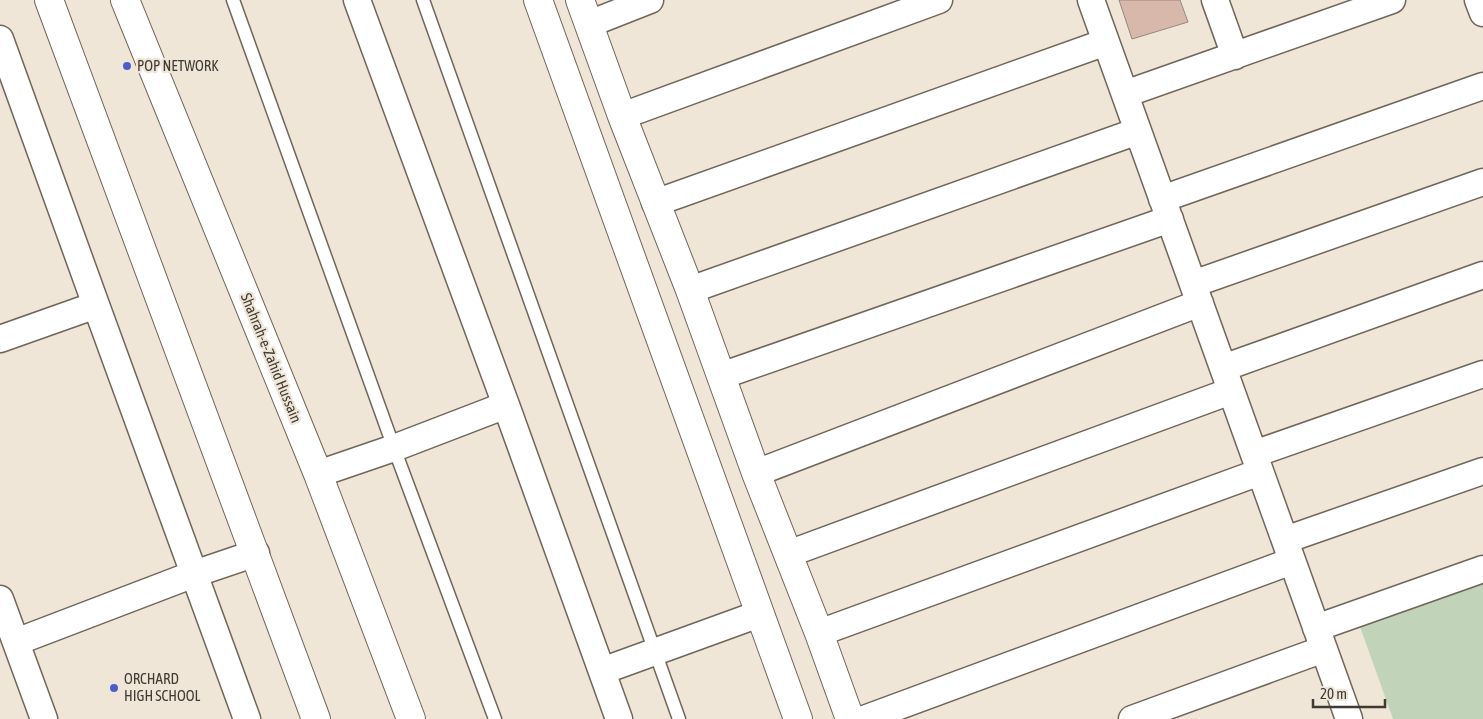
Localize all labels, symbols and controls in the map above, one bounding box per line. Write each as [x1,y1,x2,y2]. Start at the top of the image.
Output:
place label: POP NETWORK [137,57,219,74]
marker: POP NETWORK [121,60,133,72]
street label: Shahrah-e-Zahid Hussain [238,290,305,425]
place label: ORCHARD HIGH SCHOOL [124,670,201,704]
scale bar [1313,676,1386,708]
marker: ORCHARD HIGH SCHOOL [108,682,120,694]
text: 20 m [1320,685,1347,702]

